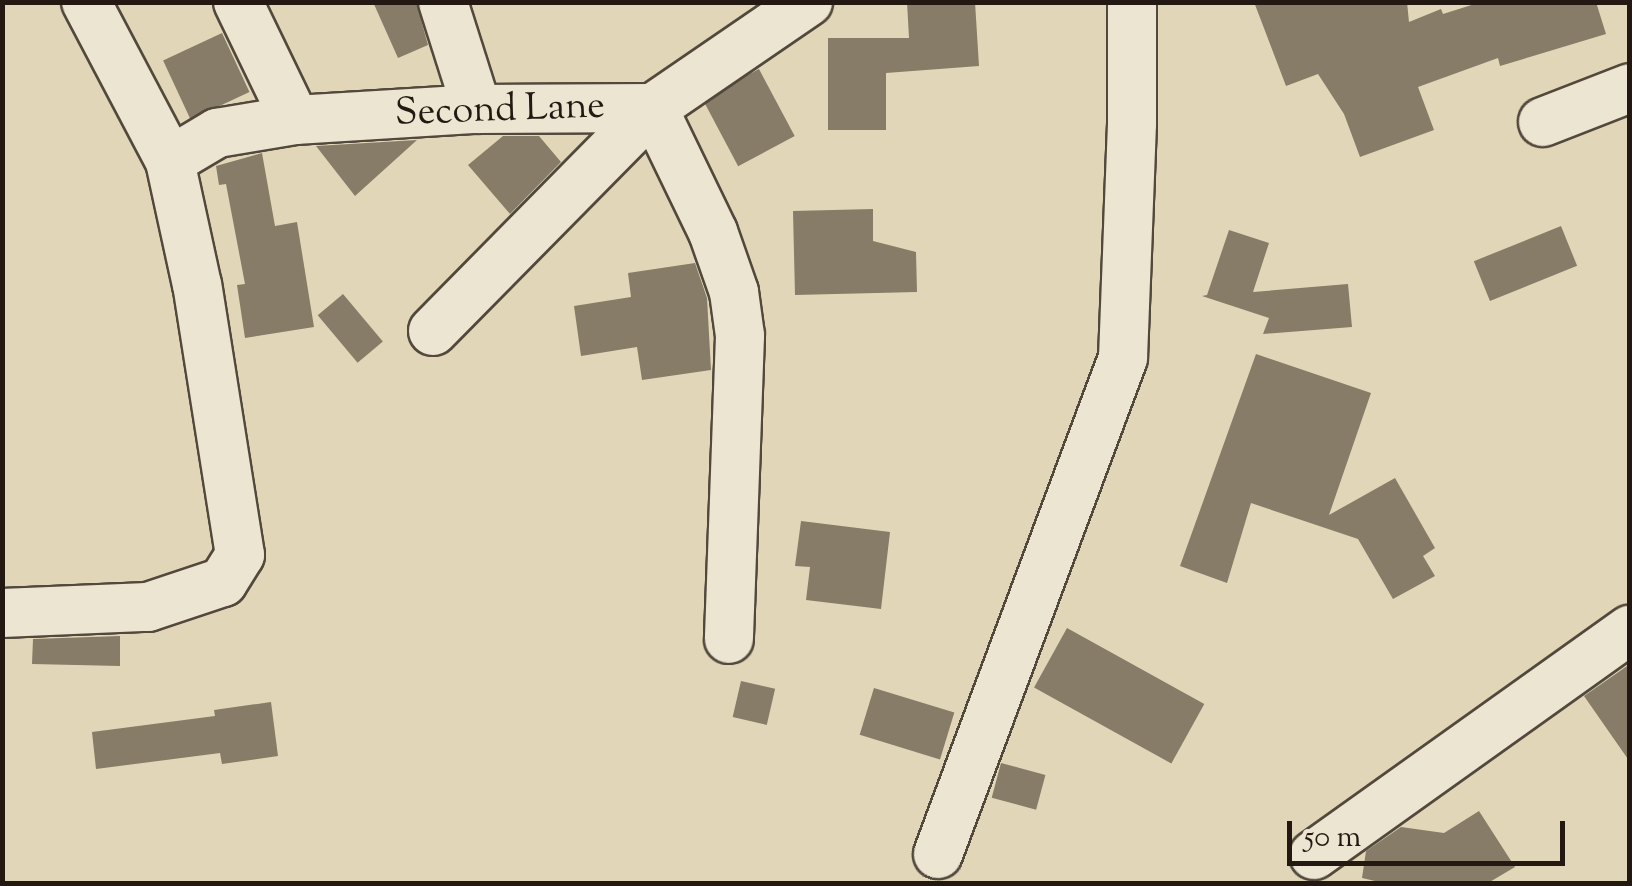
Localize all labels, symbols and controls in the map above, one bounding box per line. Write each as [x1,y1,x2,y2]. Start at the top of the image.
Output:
street label: Second Lane [394,86,606,138]
scale bar [1292,801,1570,863]
text: 50 m [1304,817,1361,860]

